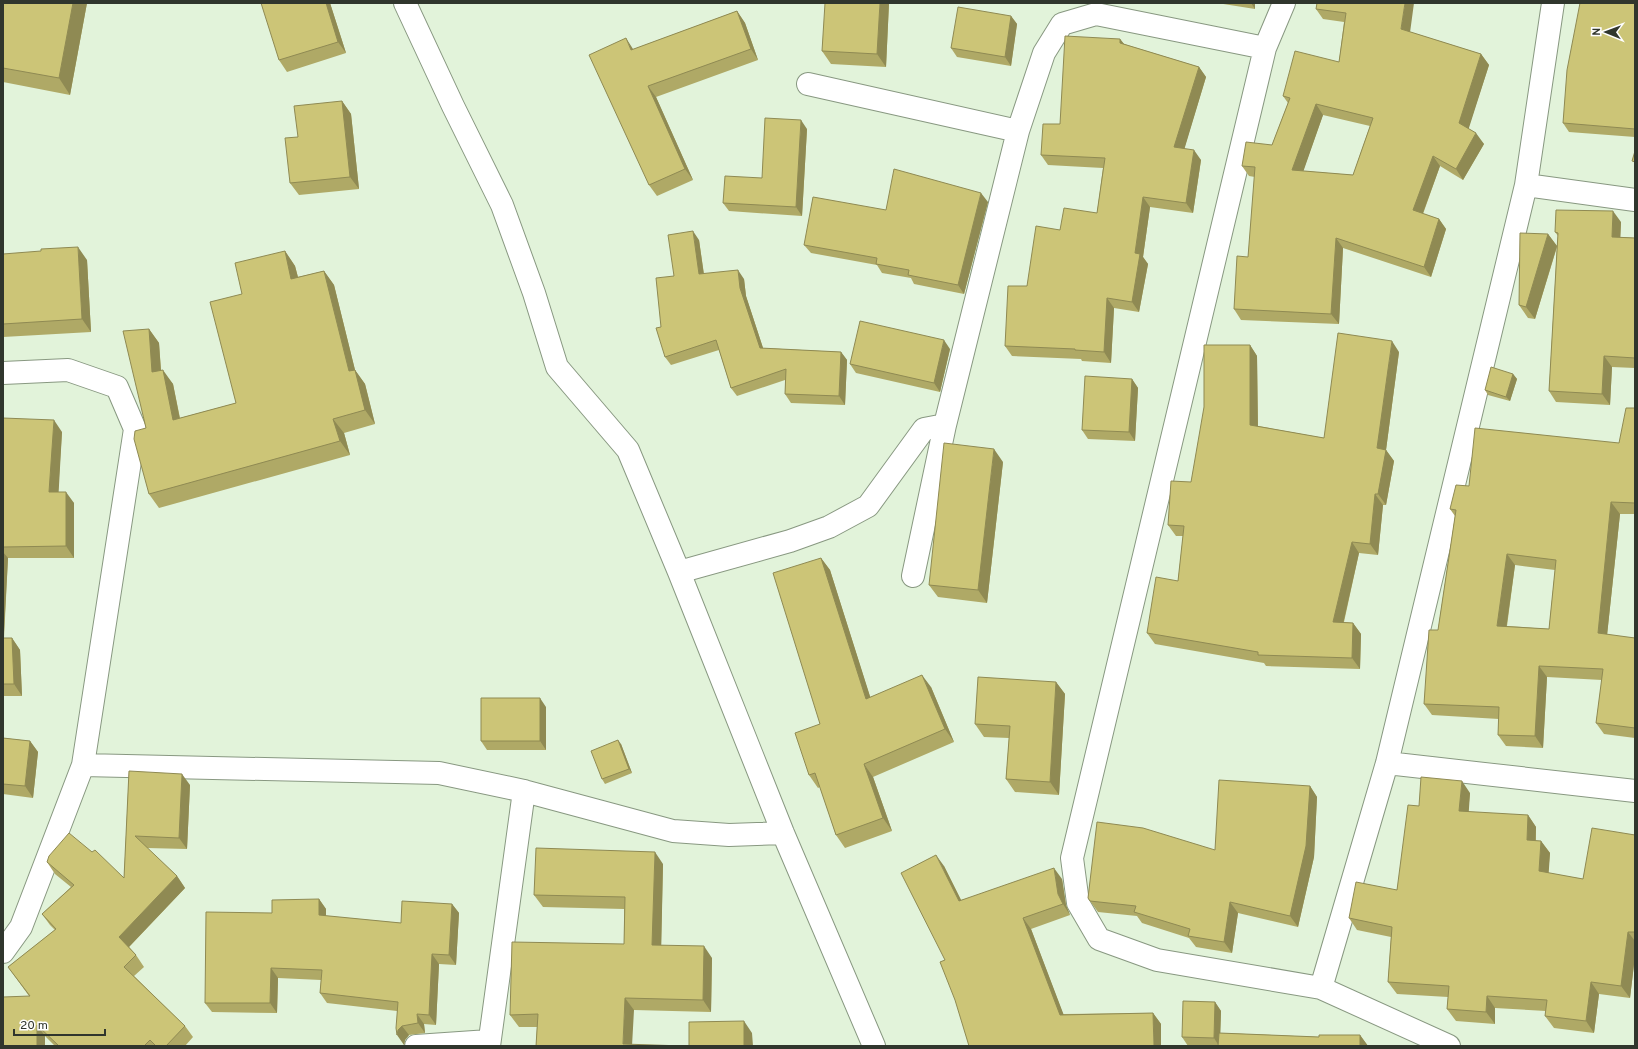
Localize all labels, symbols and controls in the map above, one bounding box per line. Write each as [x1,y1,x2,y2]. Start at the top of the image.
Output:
north arrow [1586,12,1626,52]
text: N [1590,28,1604,36]
scale bar [14,1011,105,1037]
text: 20 m [20,1018,48,1034]

